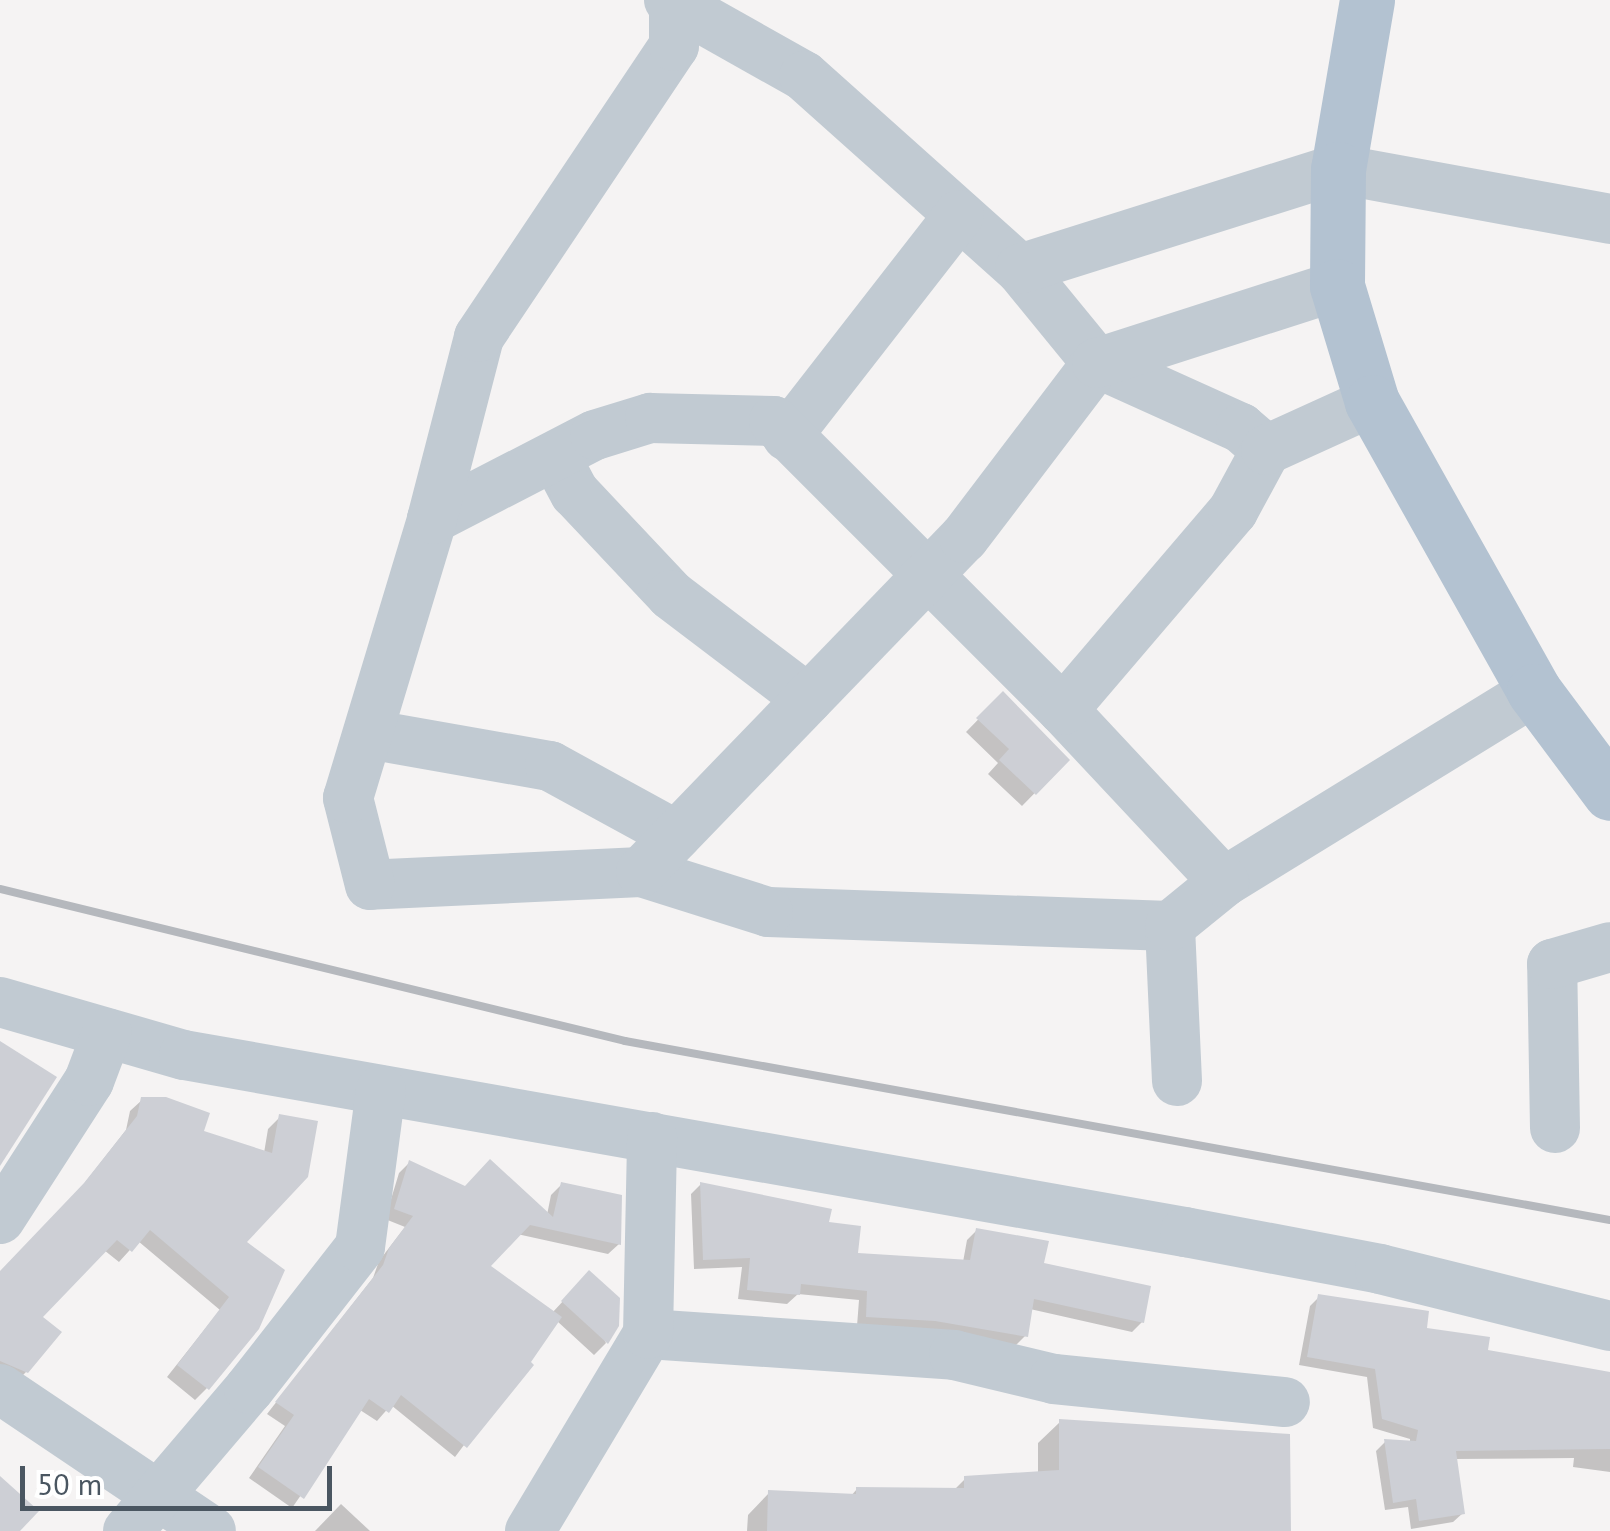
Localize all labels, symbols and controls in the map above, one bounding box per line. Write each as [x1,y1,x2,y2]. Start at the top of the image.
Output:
scale bar [25,1446,338,1508]
text: 50 m [37,1464,102,1503]

